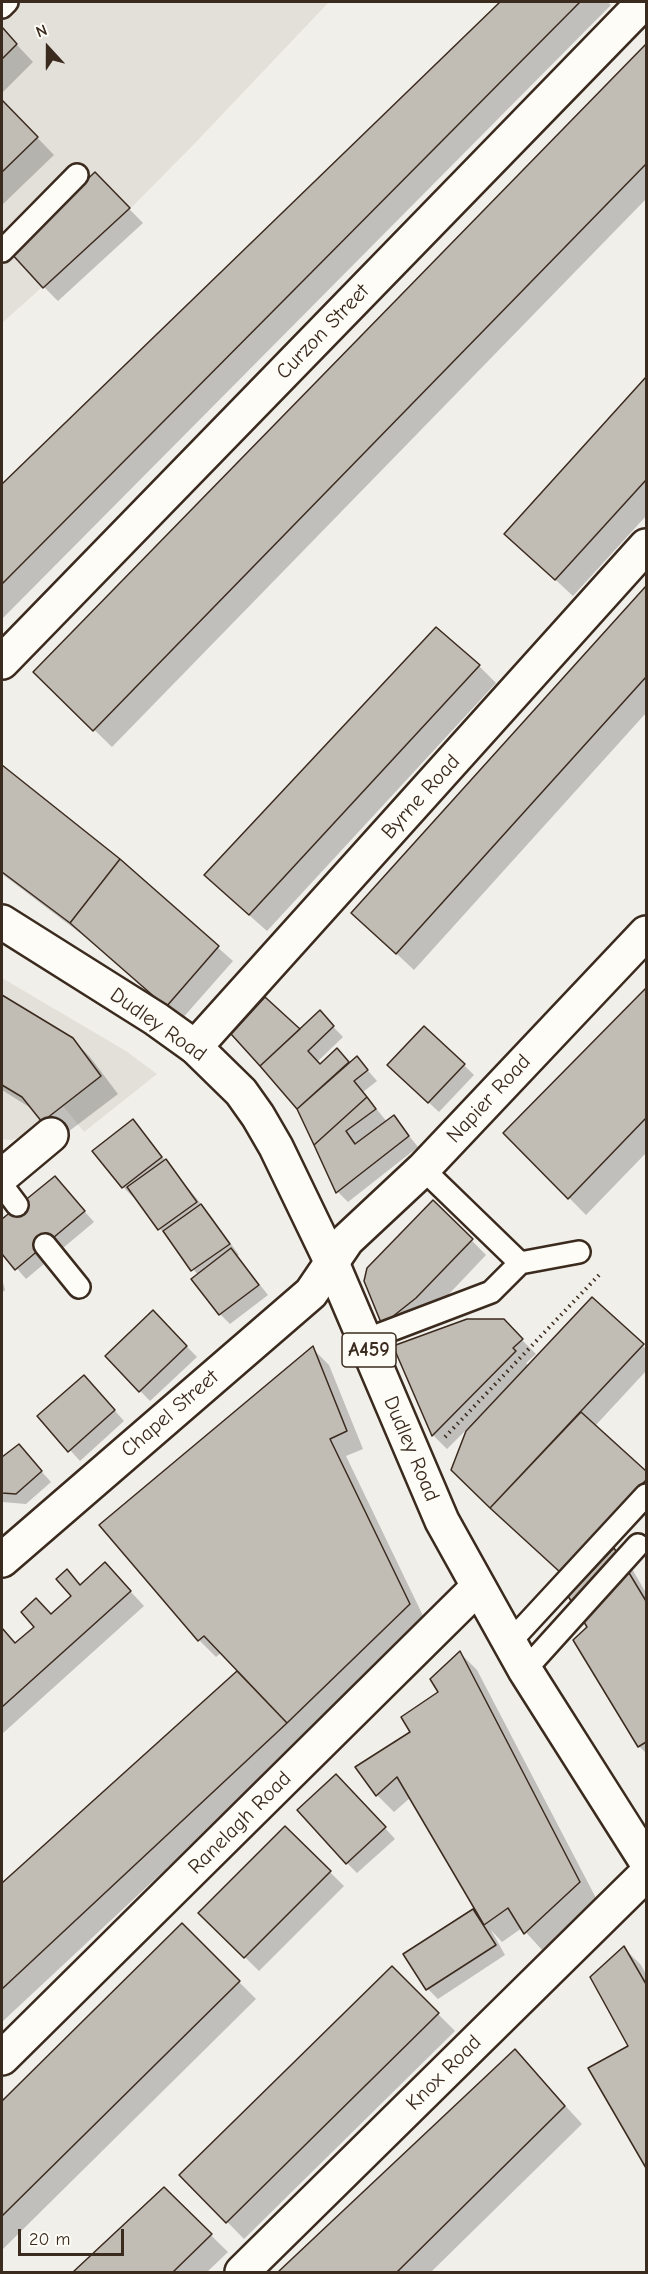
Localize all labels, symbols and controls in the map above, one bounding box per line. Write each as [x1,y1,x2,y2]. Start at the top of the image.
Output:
north arrow [18,18,78,78]
text: N [33,21,50,41]
street label: Curzon Street [271,279,375,385]
street label: Byrne Road [376,749,466,845]
street label: Dudley Road [105,983,211,1067]
street label: Napier Road [442,1050,536,1148]
road number: A459 [342,1333,396,1367]
street label: Chapel Street [116,1365,224,1463]
street label: Dudley Road [378,1393,444,1505]
street label: Ranelagh Road [183,1766,297,1880]
street label: Knox Road [401,2030,487,2116]
scale bar [21,2217,128,2255]
text: 20 m [29,2229,70,2250]

